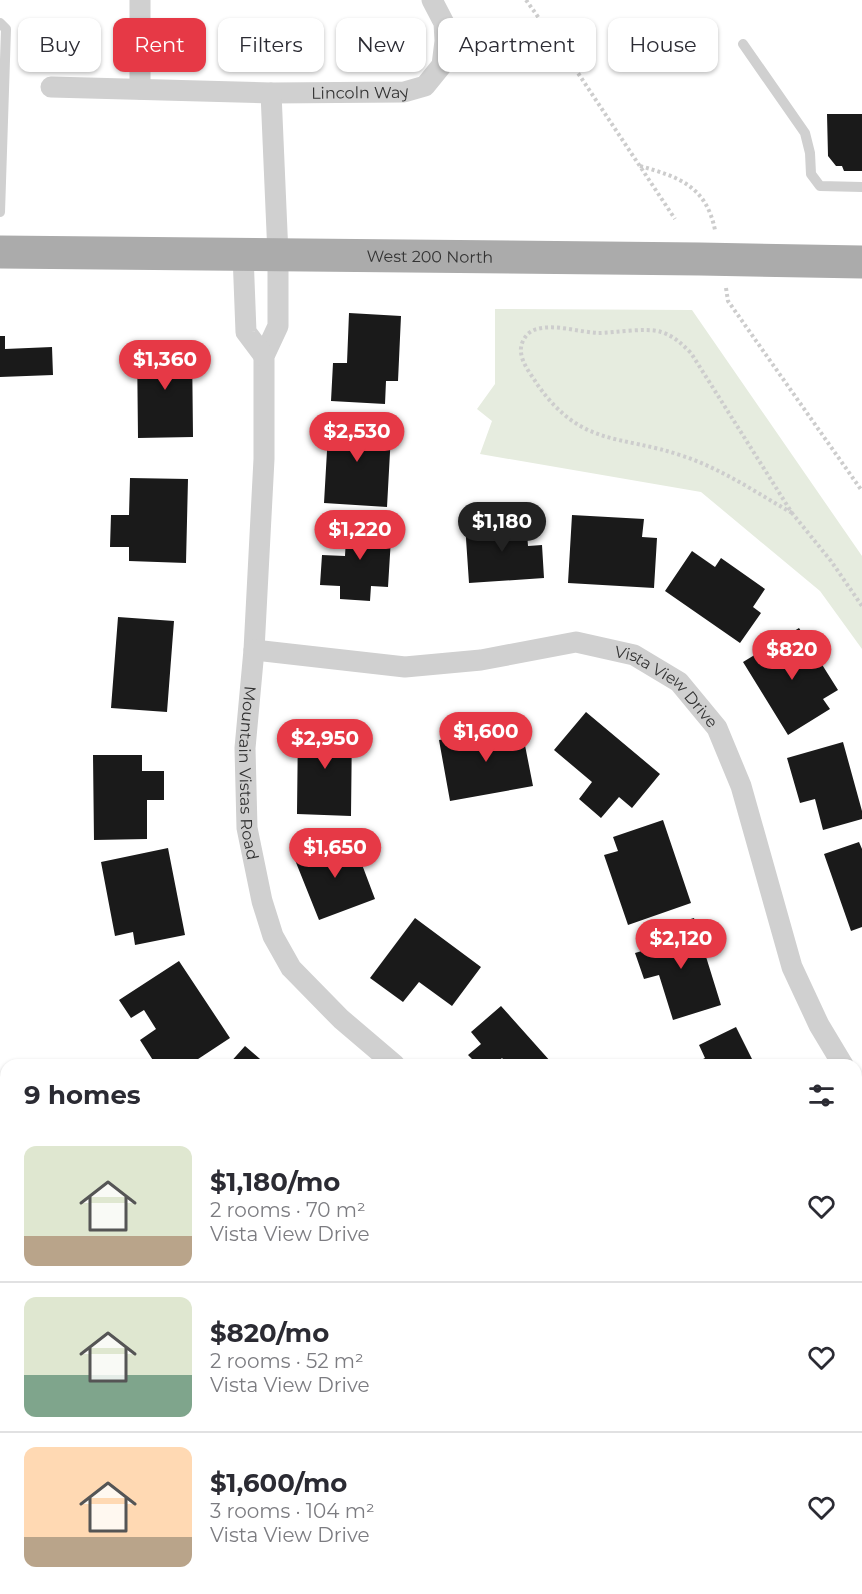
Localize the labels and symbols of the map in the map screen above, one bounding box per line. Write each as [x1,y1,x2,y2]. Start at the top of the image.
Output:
street label: Lincoln Way [311,82,412,103]
street label: West 200 North [367,247,493,267]
pin: $1,360 [116,340,214,391]
pin: $2,530 [308,412,406,463]
pin: $1,180 [453,502,551,553]
pin: $1,220 [311,510,409,561]
pin: $820 [756,630,828,681]
street label: Vista View Drive [613,642,722,732]
street label: Mountain Vistas Road [235,685,262,862]
pin: $1,600 [437,712,535,763]
pin: $2,950 [276,719,374,770]
pin: $1,650 [286,828,384,879]
pin: $2,120 [632,919,730,970]

